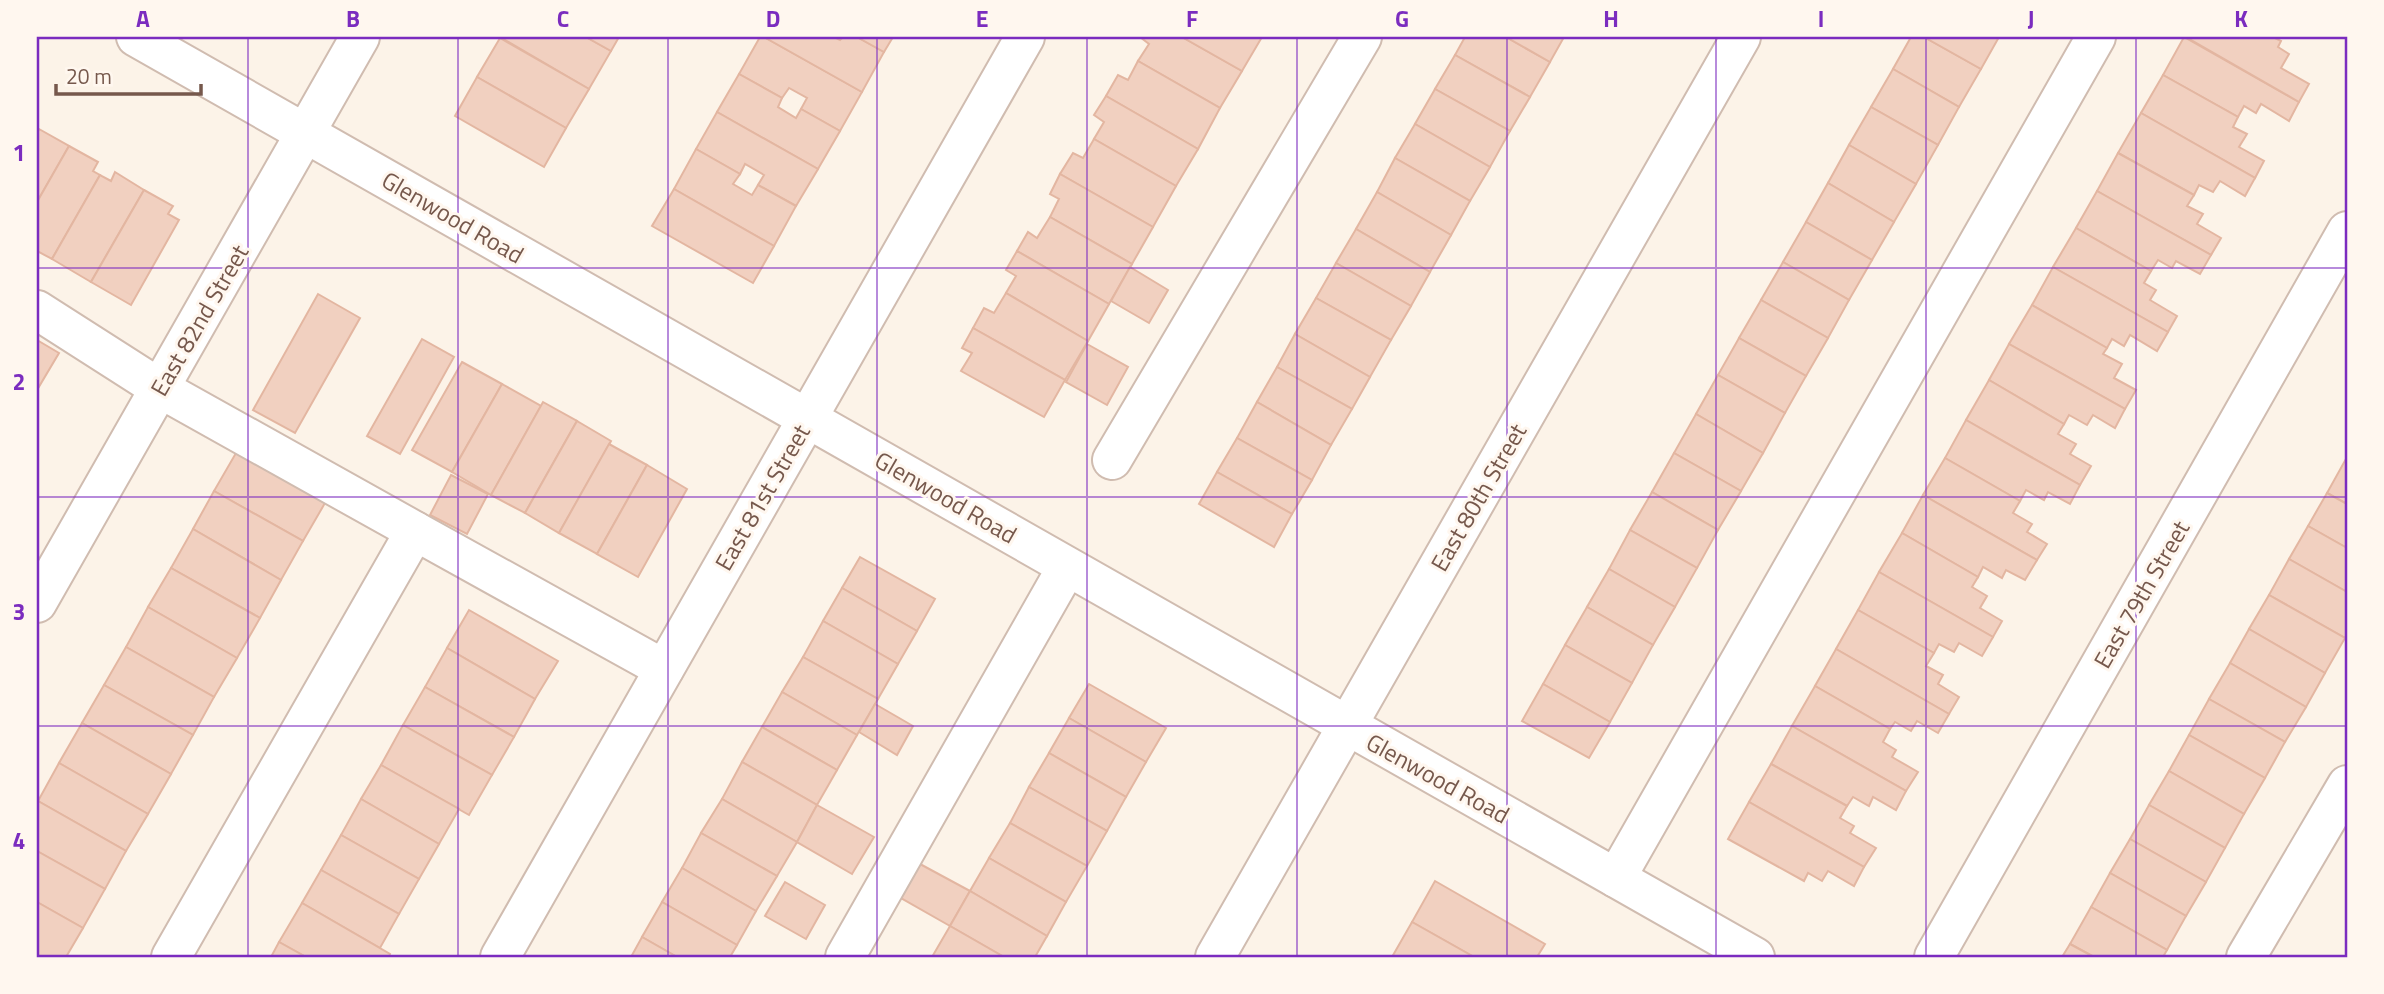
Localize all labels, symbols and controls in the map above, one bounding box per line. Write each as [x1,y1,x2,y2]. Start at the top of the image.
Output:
text: A [136,1,150,36]
text: B [346,1,360,36]
text: C [557,1,569,36]
text: D [766,1,780,36]
text: E [976,1,988,36]
text: F [1186,1,1198,36]
text: G [1395,1,1409,36]
text: H [1603,1,1619,36]
text: I [1818,1,1824,36]
text: J [2028,1,2034,36]
text: K [2234,1,2248,36]
scale bar [56,52,201,96]
text: 20 m [66,60,112,92]
text: 1 [13,135,25,170]
street label: Glenwood Road [375,162,531,272]
street label: East 82nd Street [141,237,257,403]
text: 2 [13,364,25,399]
street label: East 80th Street [1421,416,1535,578]
street label: East 81st Street [705,417,819,577]
street label: Glenwood Road [868,442,1024,552]
street label: East 79th Street [2084,513,2198,675]
text: 3 [13,594,25,629]
street label: Glenwood Road [1360,724,1516,832]
text: 4 [13,823,25,858]

